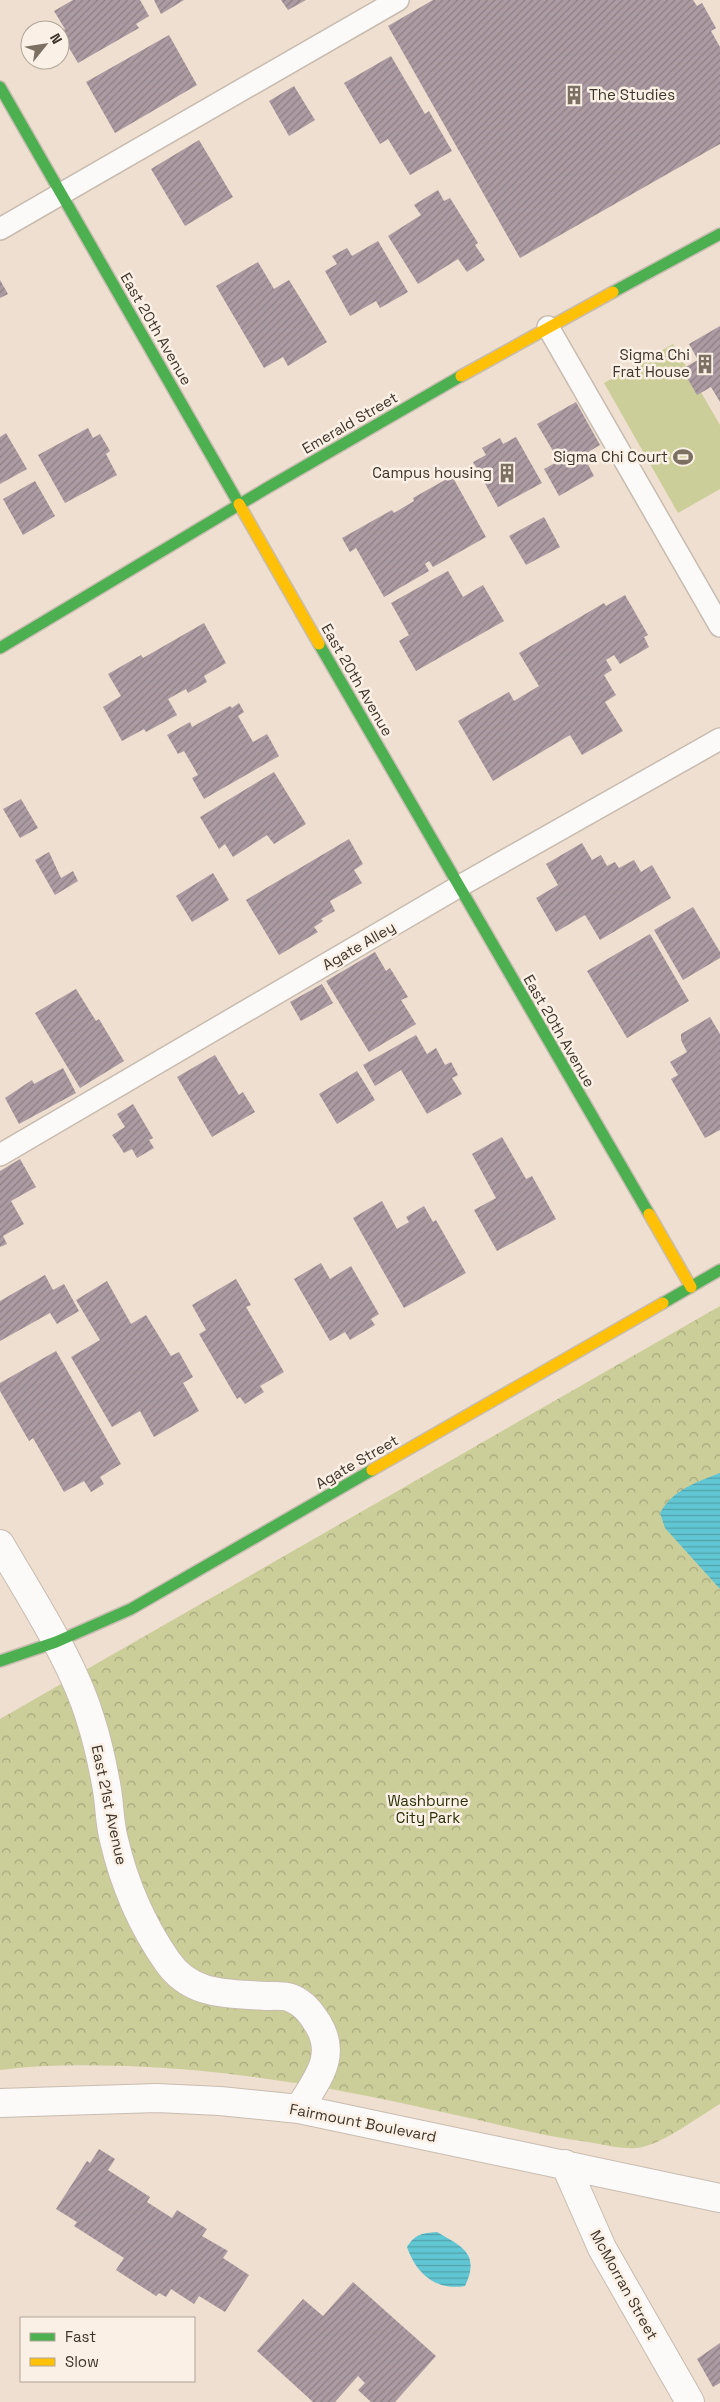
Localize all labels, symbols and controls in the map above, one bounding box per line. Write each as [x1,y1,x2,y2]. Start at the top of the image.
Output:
north arrow [20,20,70,70]
text: N [46,30,66,47]
building icon: The Studies [563,84,585,106]
place label: The Studies [589,85,675,104]
street label: East 20th Avenue [116,269,196,389]
place label: Sigma Chi Frat House [613,345,690,381]
building icon: Sigma Chi Frat House [694,353,716,375]
street label: Emerald Street [299,387,401,458]
sports icon: Sigma Chi Court [672,446,694,468]
place label: Sigma Chi Court [553,447,668,466]
building icon: Campus housing [496,462,518,484]
place label: Campus housing [372,463,492,482]
street label: East 20th Avenue [317,620,397,740]
street label: Agate Alley [319,917,399,974]
street label: East 20th Avenue [519,971,599,1091]
street label: Agate Street [312,1430,402,1493]
street label: East 21st Avenue [88,1743,131,1867]
park label: Washburne City Park [387,1791,469,1827]
street label: Fairmount Boulevard [288,2099,438,2146]
street label: McMorran Street [586,2226,663,2343]
legend [20,2317,195,2382]
text: Fast [65,2327,96,2346]
text: Slow [65,2352,99,2371]

